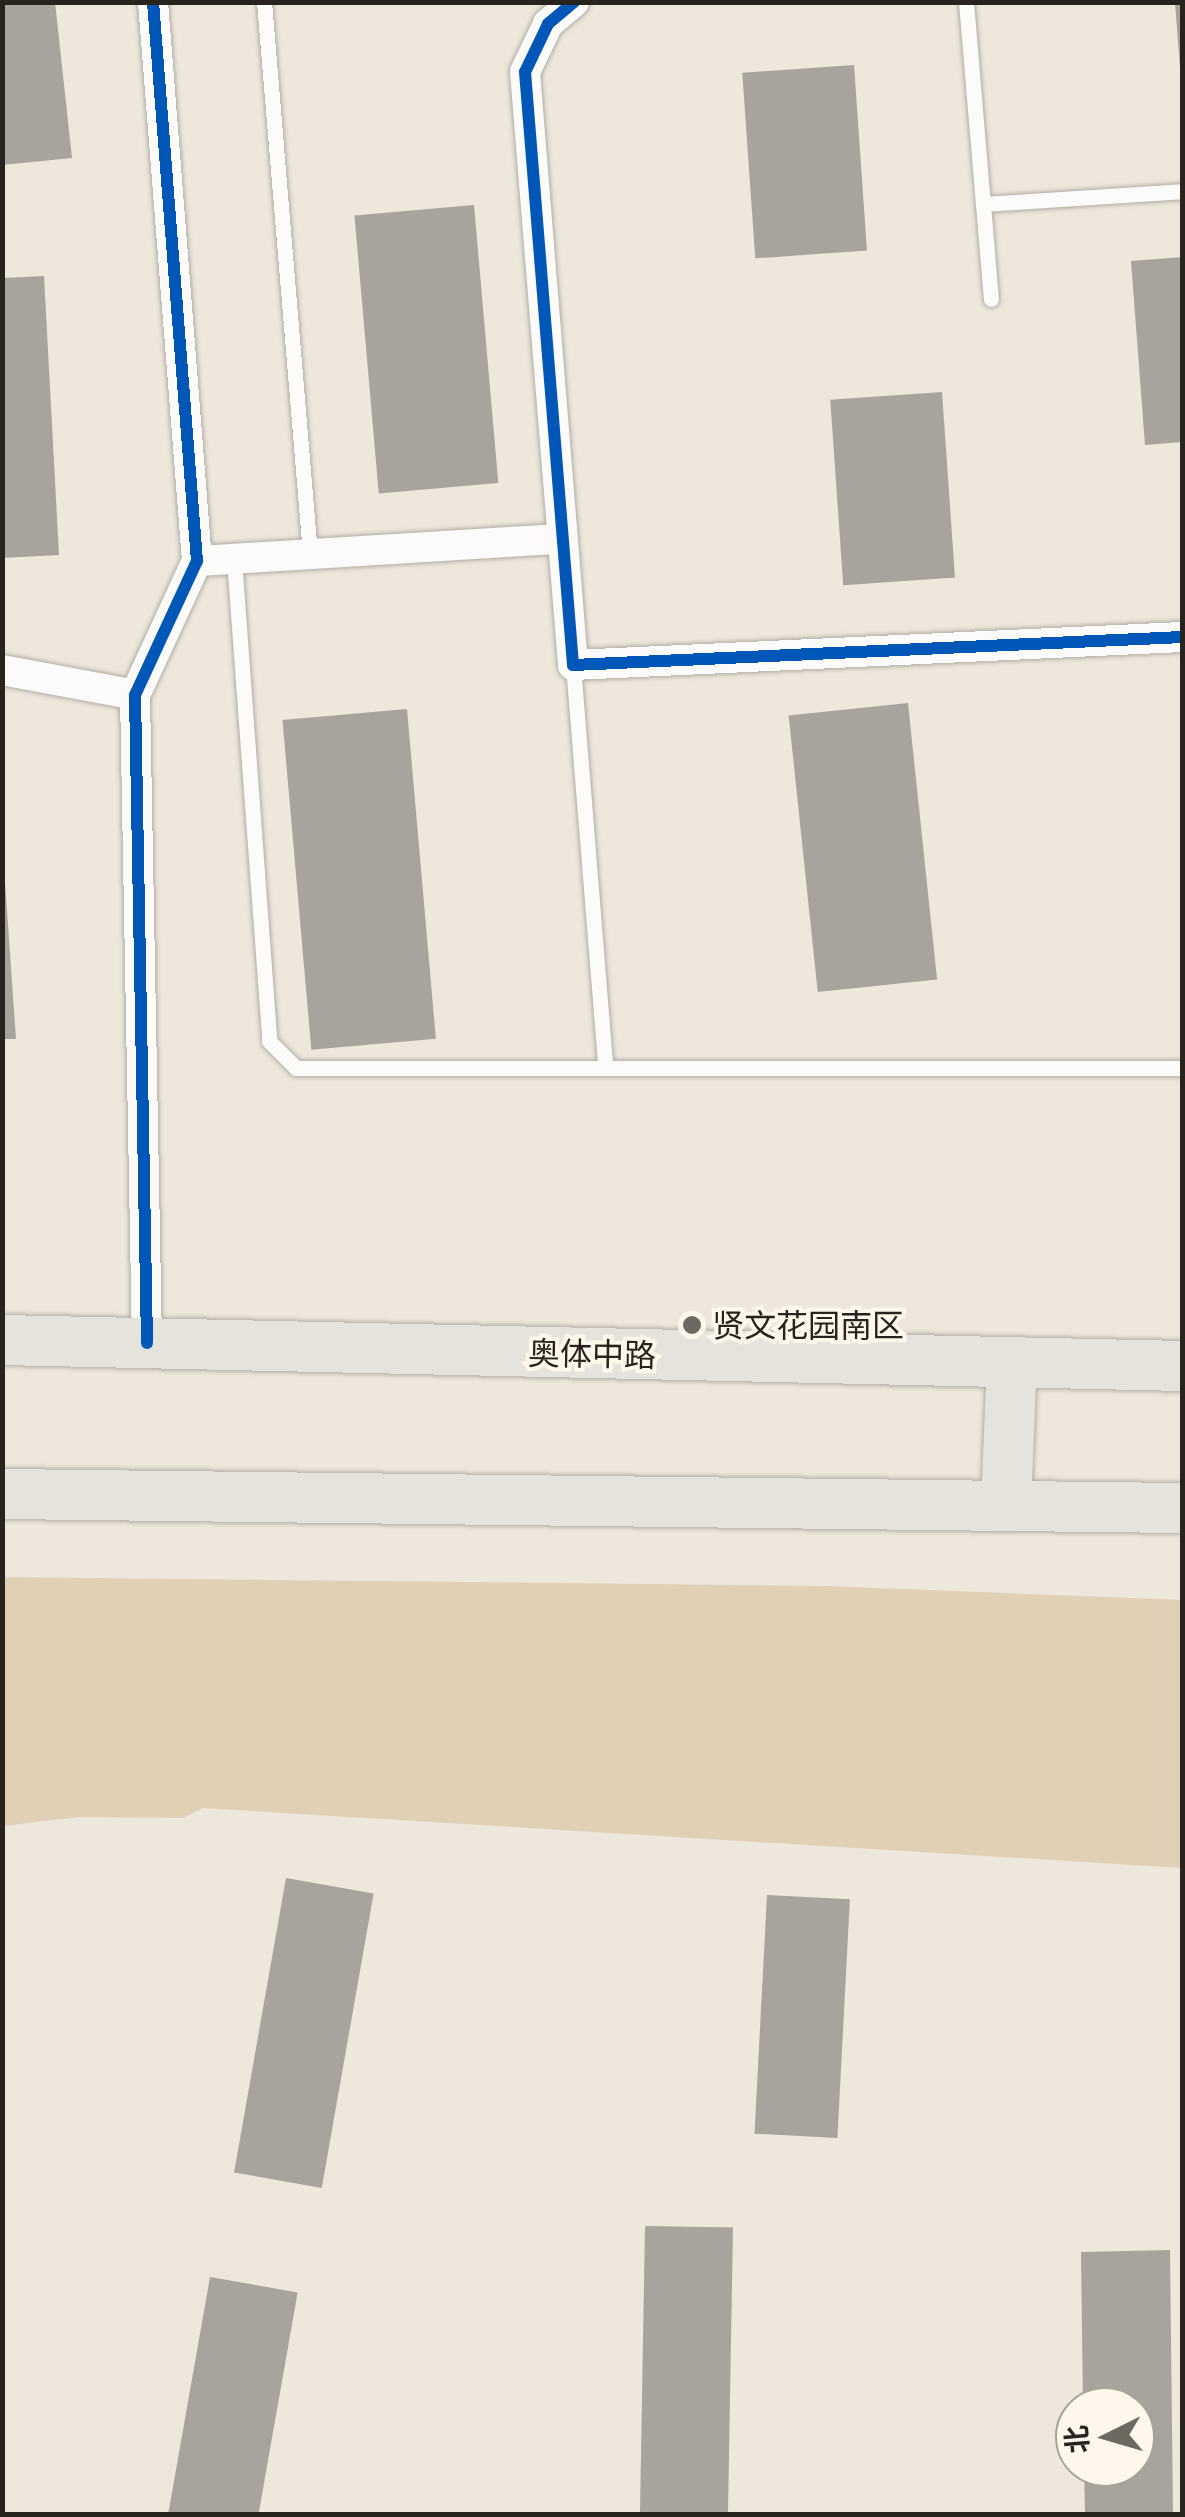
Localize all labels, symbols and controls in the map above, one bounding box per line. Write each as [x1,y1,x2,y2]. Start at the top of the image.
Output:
place label: 贤文花园南区 [712,1306,904,1344]
marker: 贤文花园南区 [681,1314,703,1336]
street label: 奥体中路 [528,1334,656,1374]
north arrow [1055,2387,1155,2487]
text: 北 [1057,2424,1096,2455]

